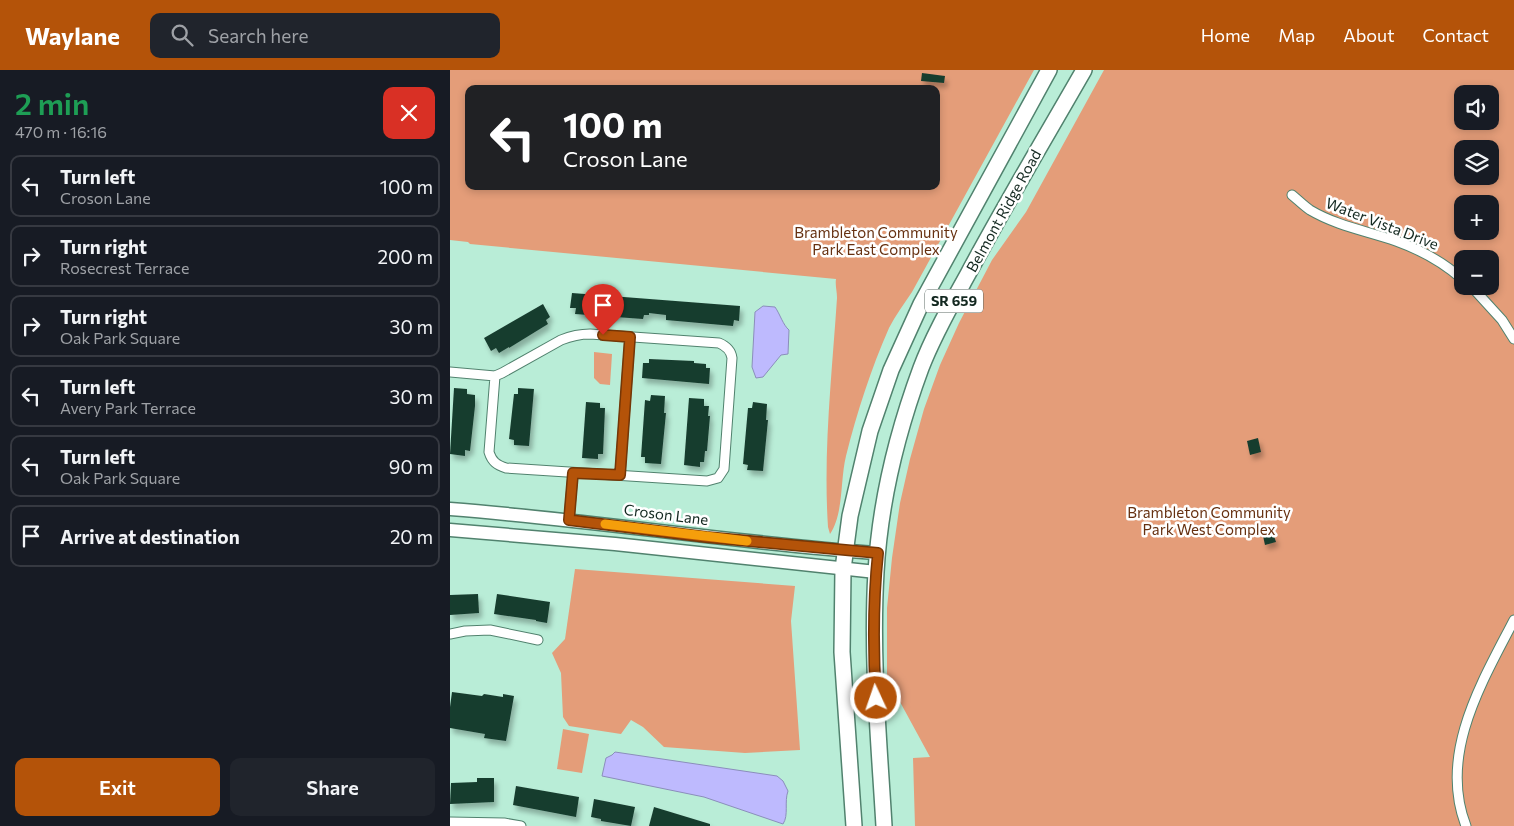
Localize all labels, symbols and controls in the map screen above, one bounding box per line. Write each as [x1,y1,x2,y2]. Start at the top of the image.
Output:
search box [150,13,500,58]
text: Waylane [25,21,120,50]
icon: search [168,21,196,49]
text: Search here [208,24,308,47]
text: Home [1201,24,1250,46]
text: Map [1278,24,1315,46]
text: About [1343,24,1395,46]
text: Contact [1423,24,1489,46]
text: 2 min [15,84,89,121]
map controls [1454,85,1499,295]
button: sound [1454,85,1499,130]
button: close [383,87,435,139]
text: 100 m [563,102,663,145]
icon: left [480,105,545,170]
text: 470 m · 16:16 [15,122,107,141]
button: layers [1454,140,1499,185]
text: Croson Lane [563,145,688,172]
street label: Belmont Ridge Road [962,146,1044,275]
text: Turn left [60,165,135,188]
icon: left [17,172,45,200]
text: 100 m [380,175,433,198]
text: Croson Lane [60,188,151,207]
street label: Water Vista Drive [1323,193,1441,253]
button: + [1454,195,1499,240]
park label: Brambleton Community Park East Complex [794,223,958,258]
text: Turn right [60,235,147,258]
icon: right [17,242,45,270]
text: 200 m [378,245,433,268]
button: − [1454,250,1499,295]
text: Rosecrest Terrace [60,258,189,277]
pin [582,284,624,335]
road number: SR 659 [925,290,983,312]
icon: arrive [589,291,617,319]
text: Turn right [60,305,147,328]
icon: right [17,312,45,340]
text: 30 m [390,315,433,338]
text: Oak Park Square [60,328,180,347]
text: Turn left [60,375,135,398]
icon: left [17,382,45,410]
text: 30 m [390,385,433,408]
text: Avery Park Terrace [60,398,196,417]
text: Turn left [60,445,135,468]
icon: left [17,452,45,480]
text: 90 m [389,455,433,478]
text: Oak Park Square [60,468,180,487]
street label: Croson Lane [623,500,709,528]
park label: Brambleton Community Park West Complex [1127,503,1291,538]
icon: arrive [17,522,45,550]
text: Arrive at destination [60,525,240,548]
text: 20 m [390,525,433,548]
position arrow [849,671,901,723]
button: Exit [15,758,220,816]
button: Share [230,758,435,816]

